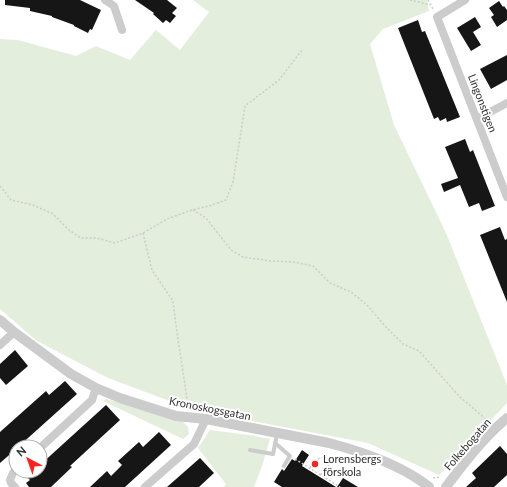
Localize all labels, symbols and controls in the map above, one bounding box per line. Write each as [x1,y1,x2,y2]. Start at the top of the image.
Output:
street label: Lingonstigen [466,72,500,134]
street label: Kronoskogsgatan [168,394,252,422]
street label: Folkebogatan [441,415,493,473]
north arrow [8,439,48,479]
text: N [14,443,29,459]
place label: Lorensbergs förskola [323,452,382,478]
marker: Lorensbergs förskola [310,459,320,469]

